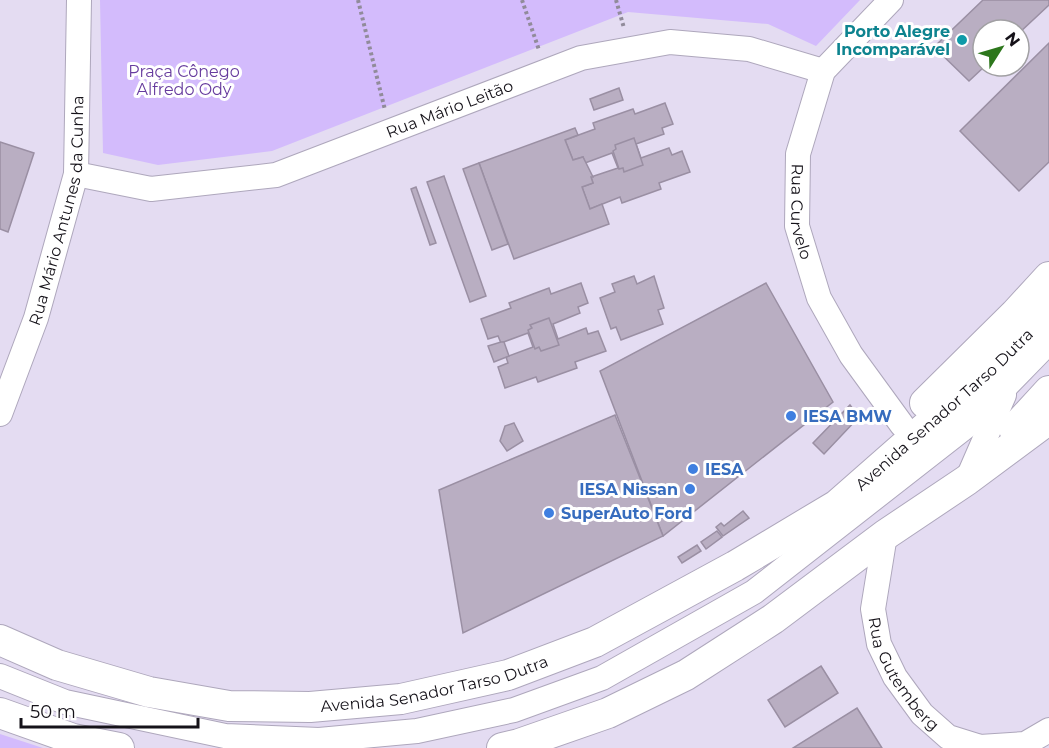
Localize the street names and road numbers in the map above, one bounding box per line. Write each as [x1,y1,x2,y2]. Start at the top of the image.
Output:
street label: Rua Mário Leitão [383,76,516,142]
street label: Rua Mário Antunes da Cunha [25,95,87,328]
street label: Rua Curvelo [787,163,816,262]
street label: Avenida Senador Tarso Dutra [851,325,1037,495]
street label: Rua Gutemberg [865,616,943,735]
street label: Avenida Senador Tarso Dutra [320,652,551,716]

